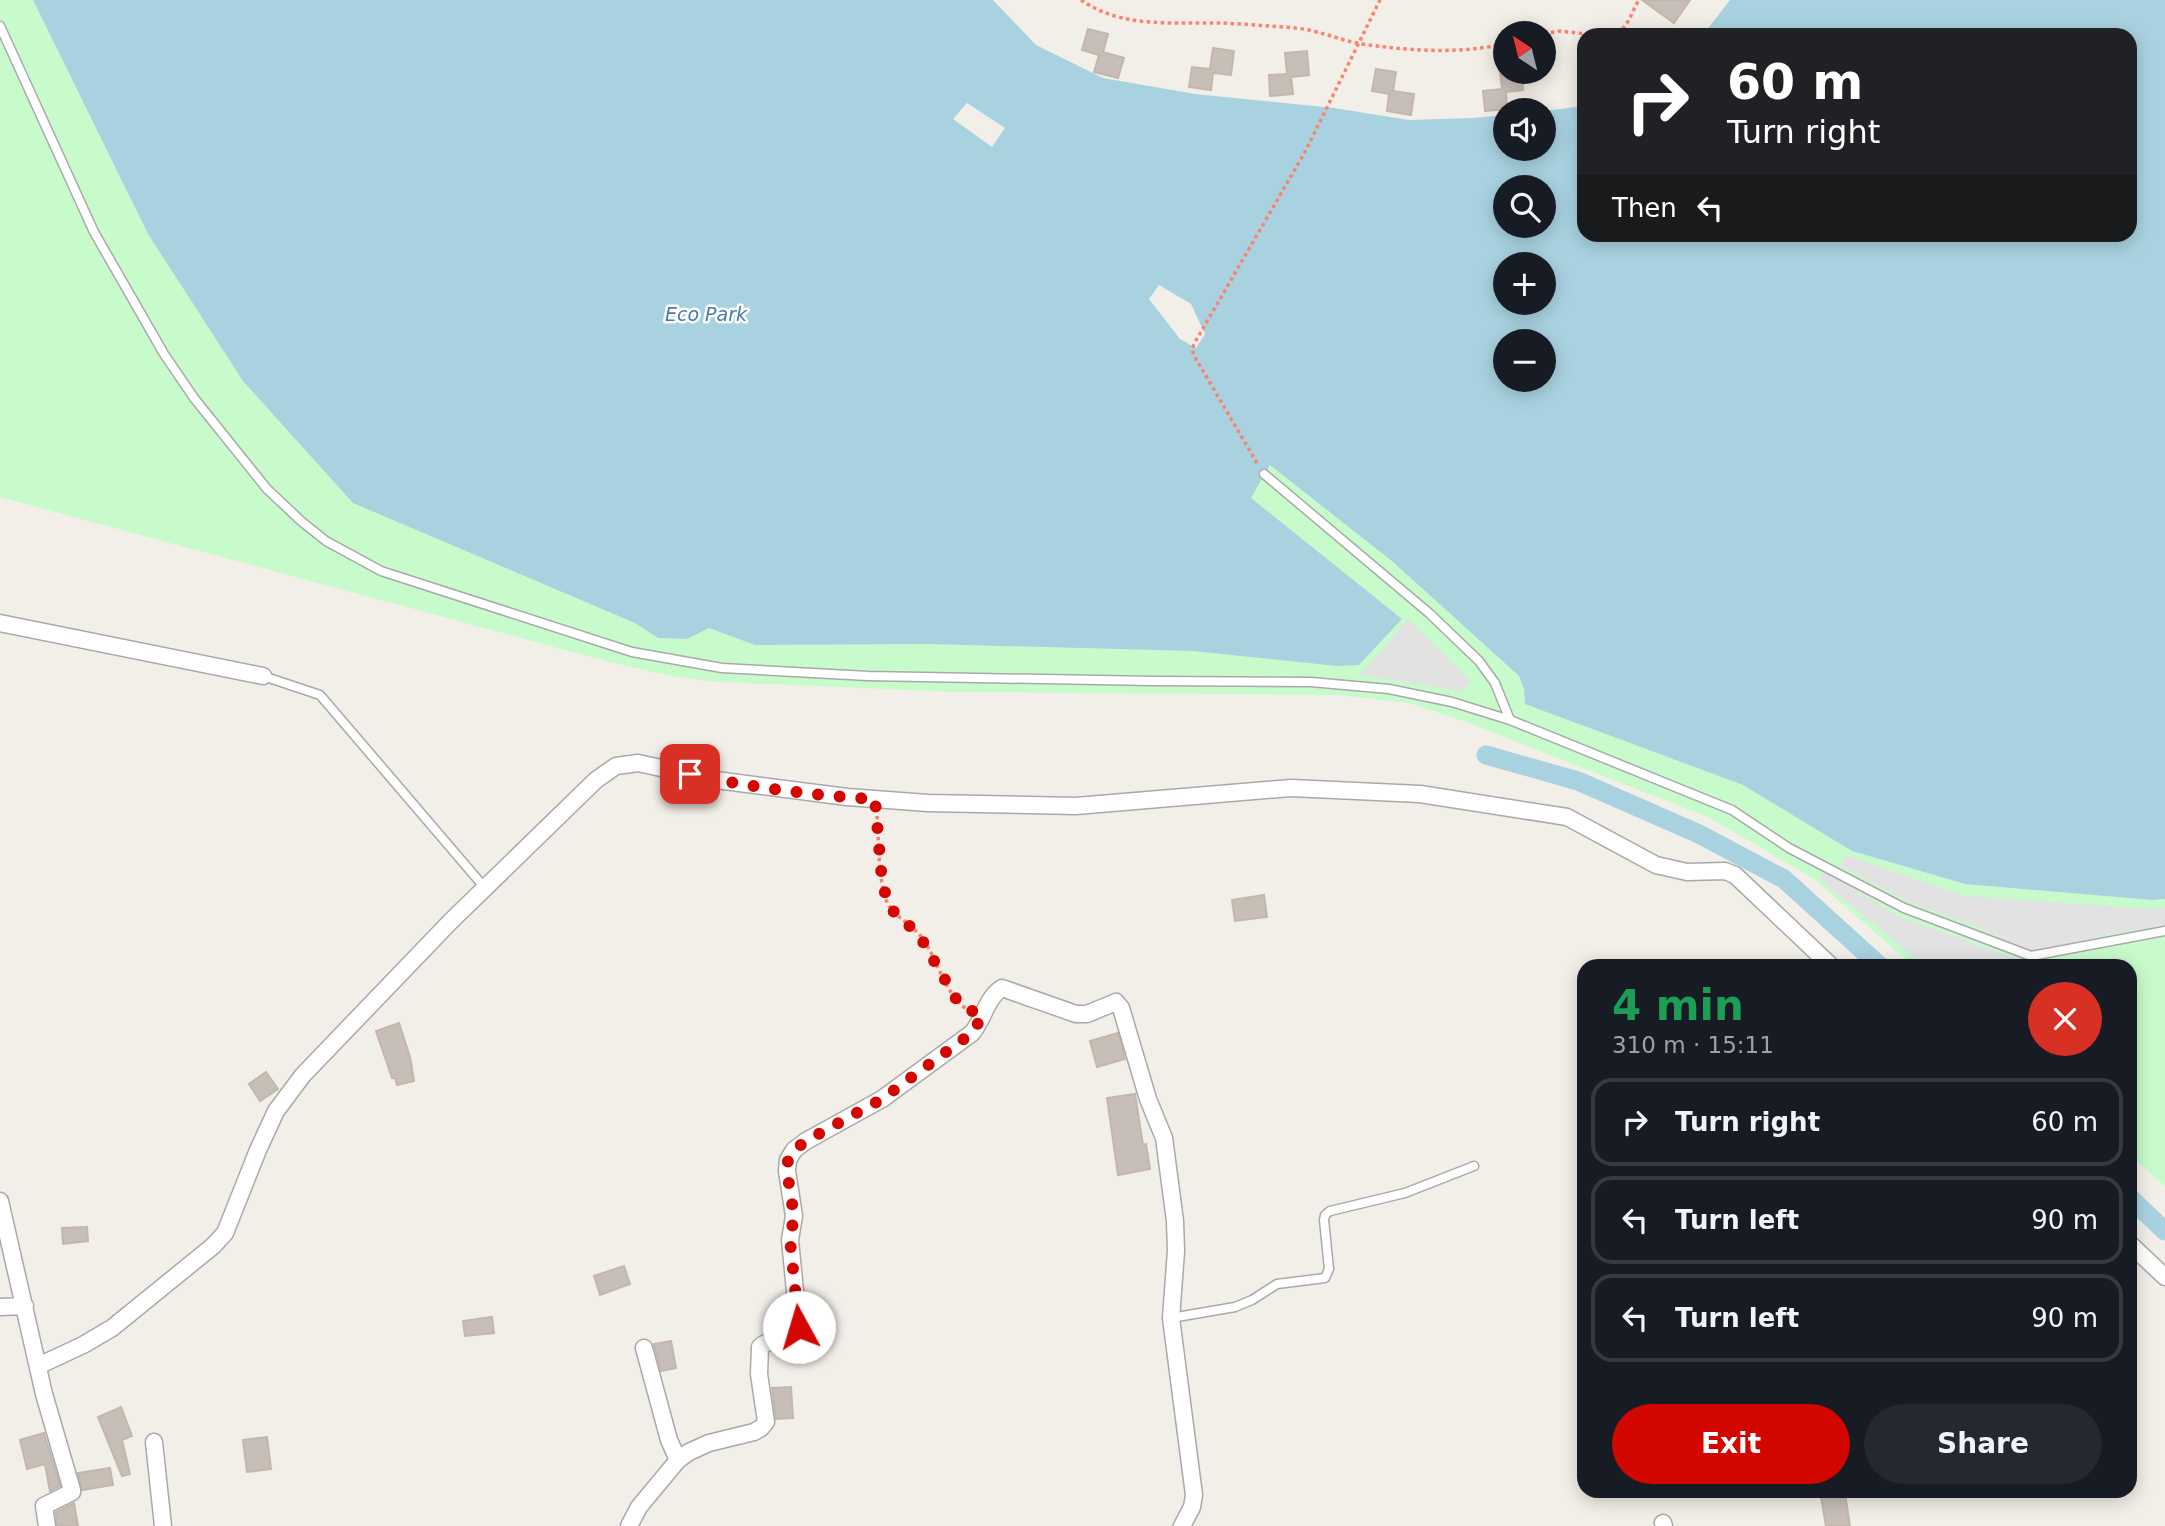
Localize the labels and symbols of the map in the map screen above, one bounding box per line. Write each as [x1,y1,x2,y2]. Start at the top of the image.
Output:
north arrow [1493,21,1556,84]
water label: Eco Park [665,303,748,325]
pin [660,744,720,804]
position arrow [762,1290,836,1364]

